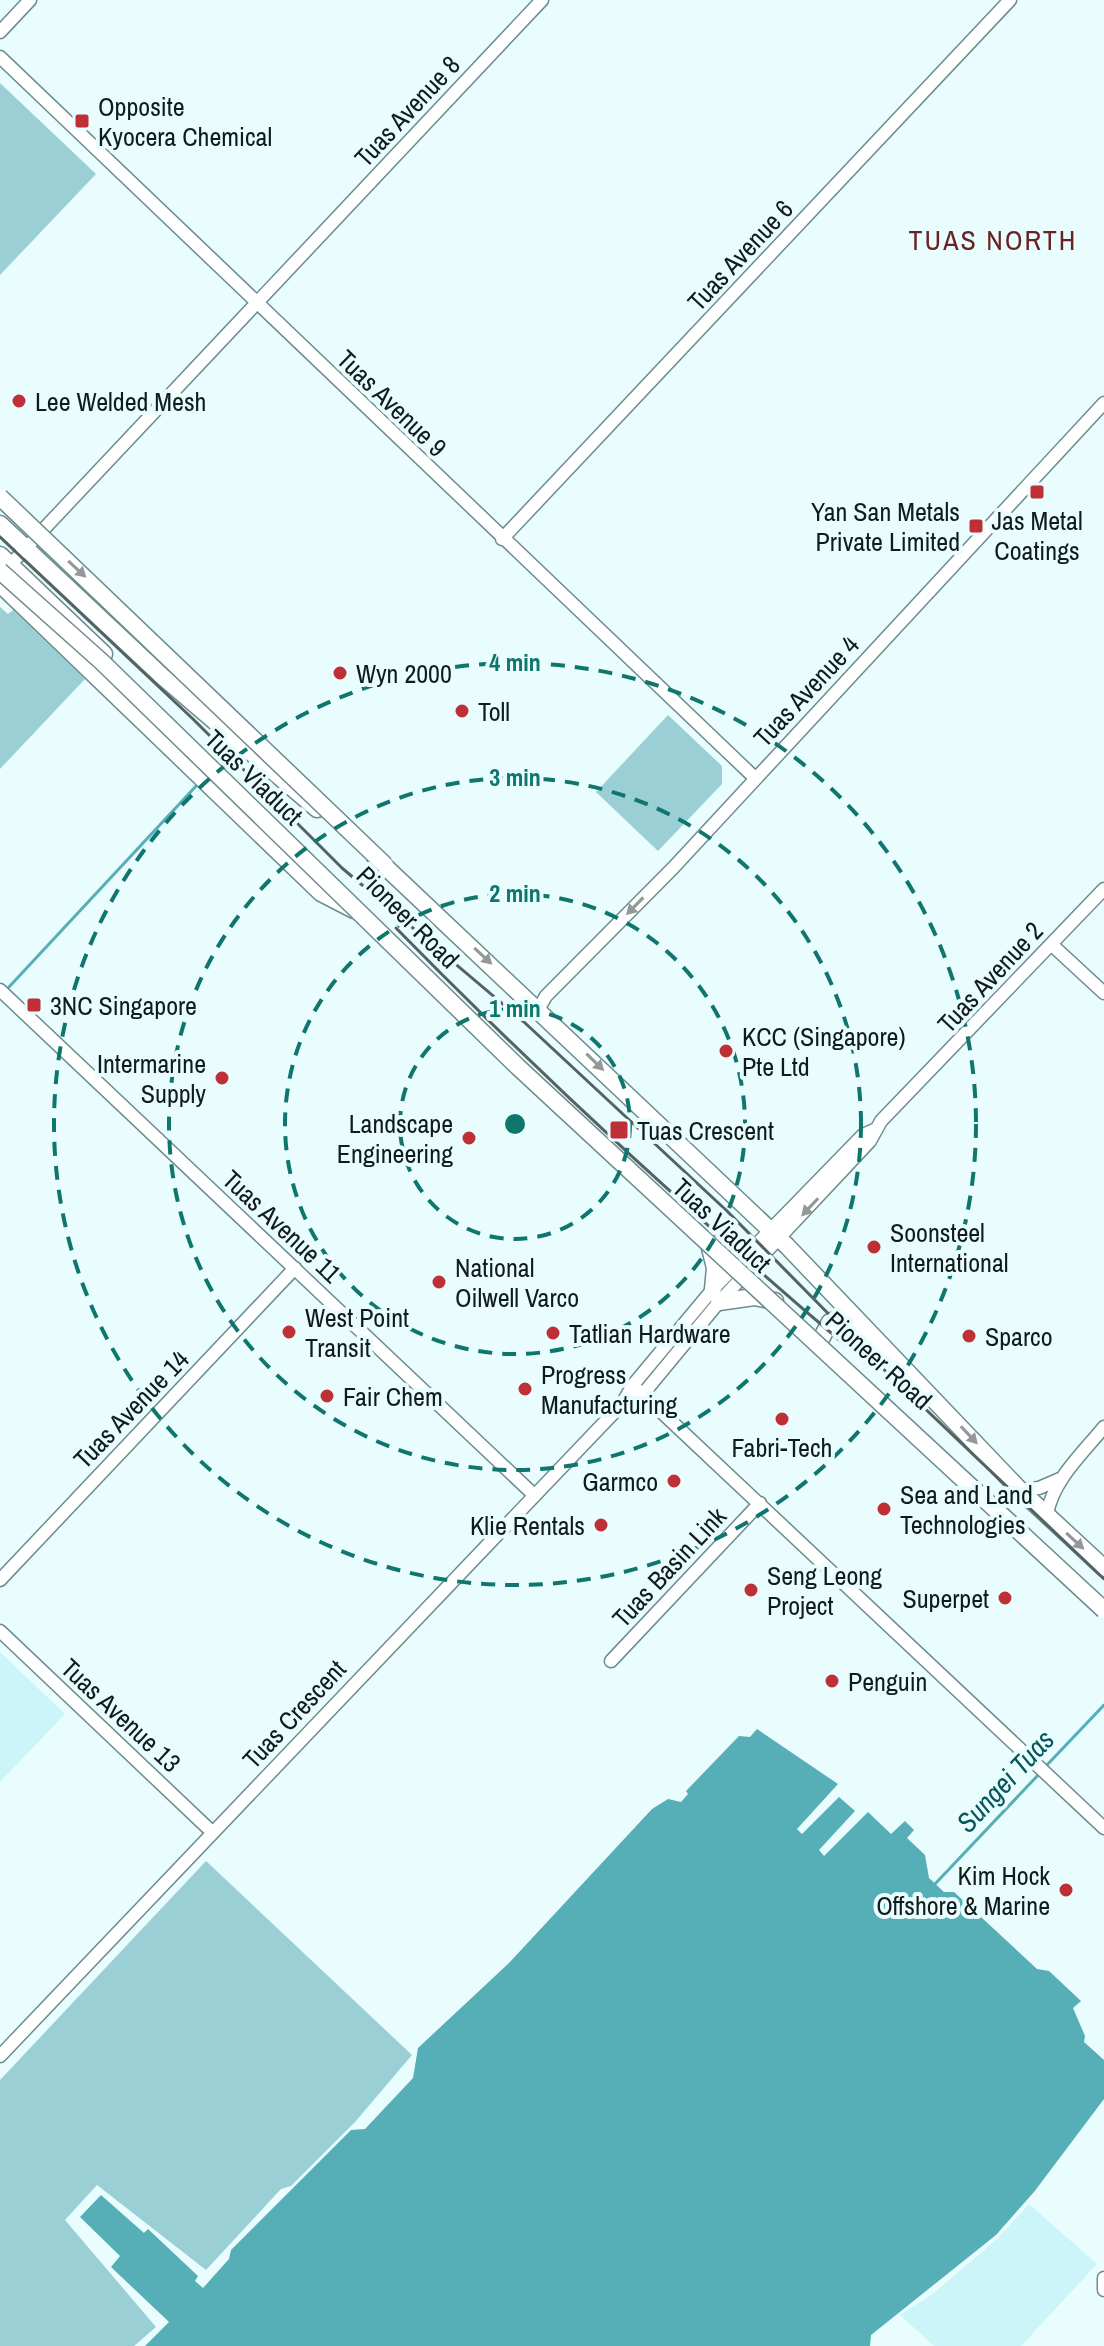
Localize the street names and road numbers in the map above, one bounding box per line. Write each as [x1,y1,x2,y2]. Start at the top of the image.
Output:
street label: Tuas Avenue 8 [346,48,468,174]
street label: Tuas Avenue 6 [679,192,801,318]
street label: Tuas Avenue 9 [329,342,455,464]
street label: Tuas Avenue 4 [745,628,867,754]
street label: Tuas Viaduct [197,722,311,833]
street label: Pioneer Road [349,858,467,976]
street label: Tuas Avenue 2 [929,914,1051,1040]
street label: Tuas Avenue 11 [215,1162,349,1290]
street label: Tuas Viaduct [665,1170,779,1280]
street label: Pioneer Road [818,1303,940,1417]
street label: Tuas Avenue 14 [66,1342,196,1476]
street label: Tuas Basin Link [604,1499,734,1635]
street label: Tuas Avenue 13 [54,1650,188,1780]
street label: Tuas Crescent [235,1652,354,1776]

